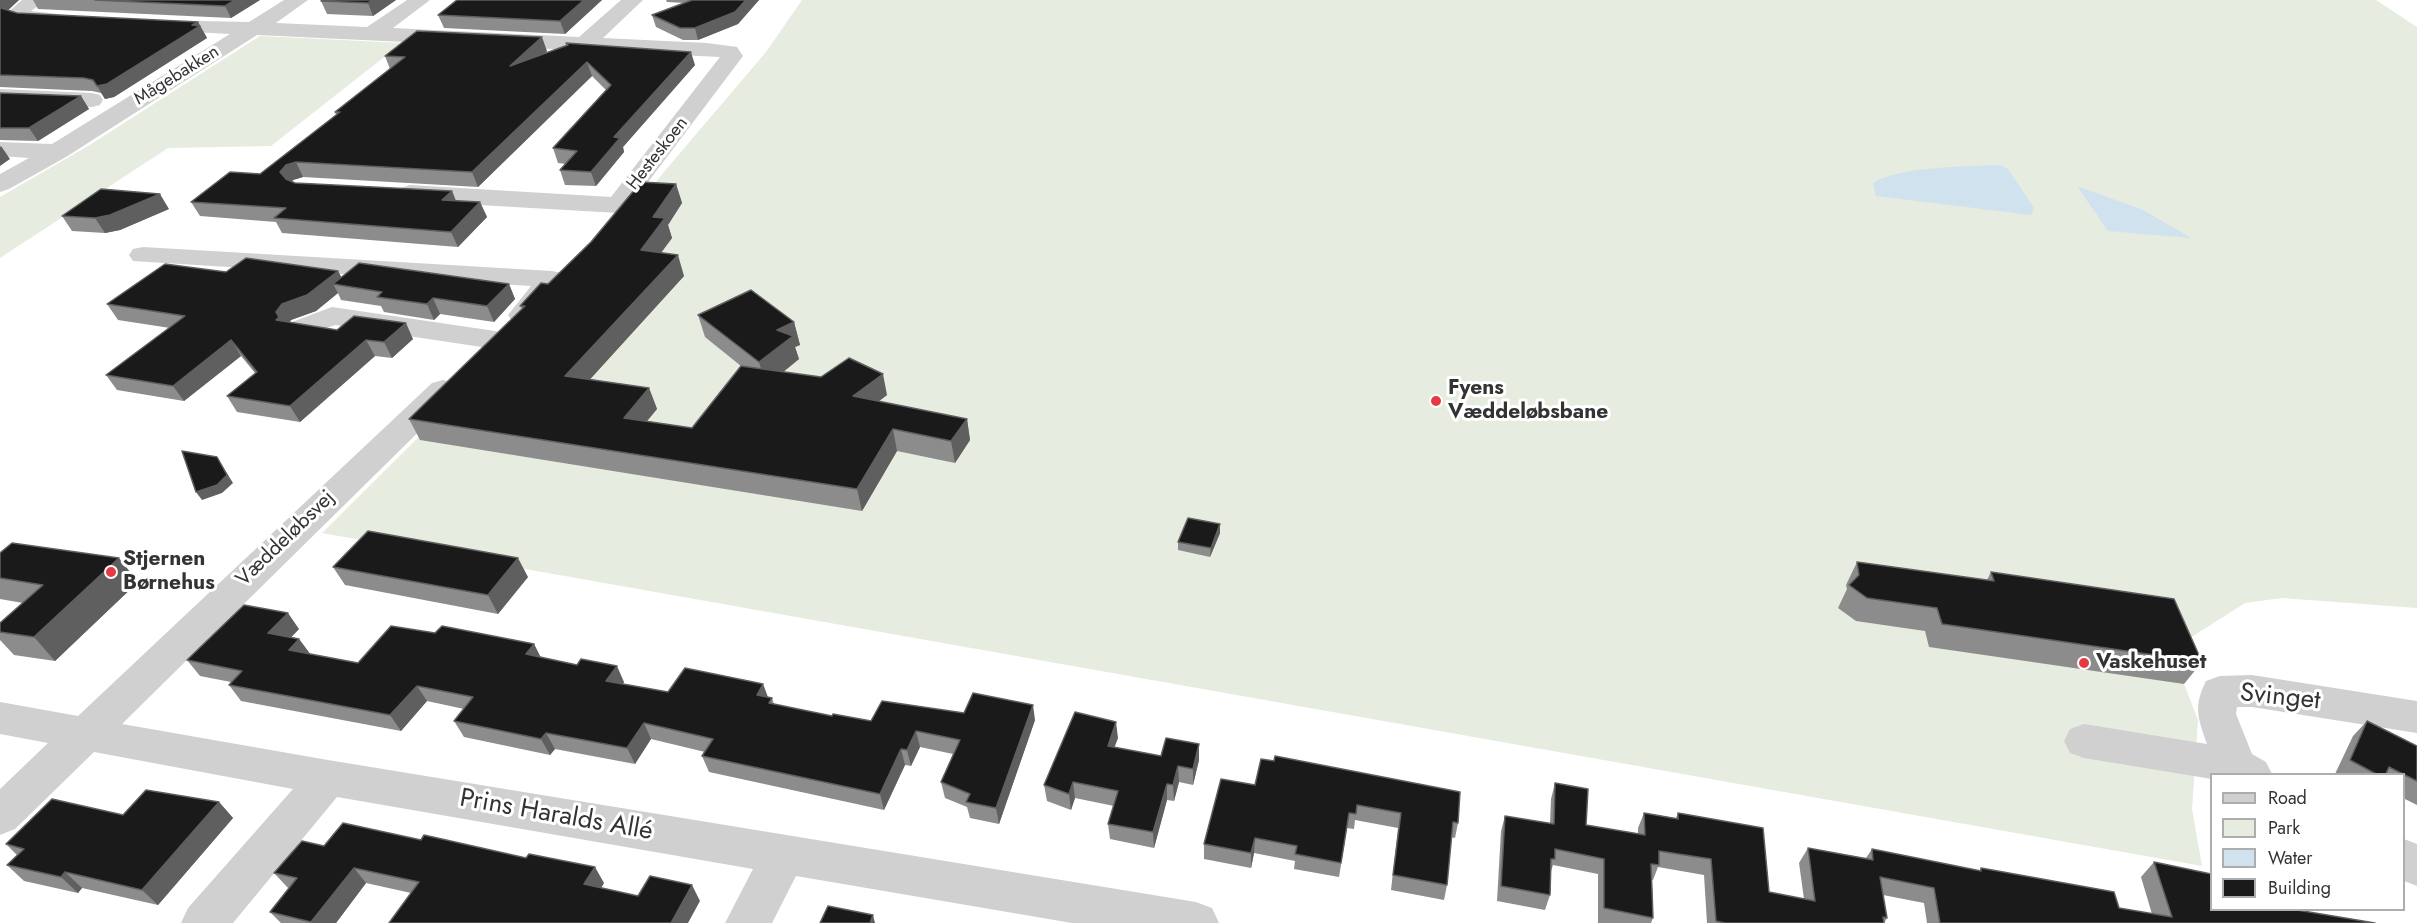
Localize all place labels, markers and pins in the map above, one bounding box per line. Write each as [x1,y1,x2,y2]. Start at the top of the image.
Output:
place label: Fyens Væddeløbsbane [1448,376,1608,426]
marker: Fyens Væddeløbsbane [1429,394,1443,408]
place label: Stjernen Børnehus [123,547,215,597]
marker: Stjernen Børnehus [104,565,118,579]
place label: Vaskehuset [2096,650,2206,676]
marker: Vaskehuset [2077,656,2091,670]

